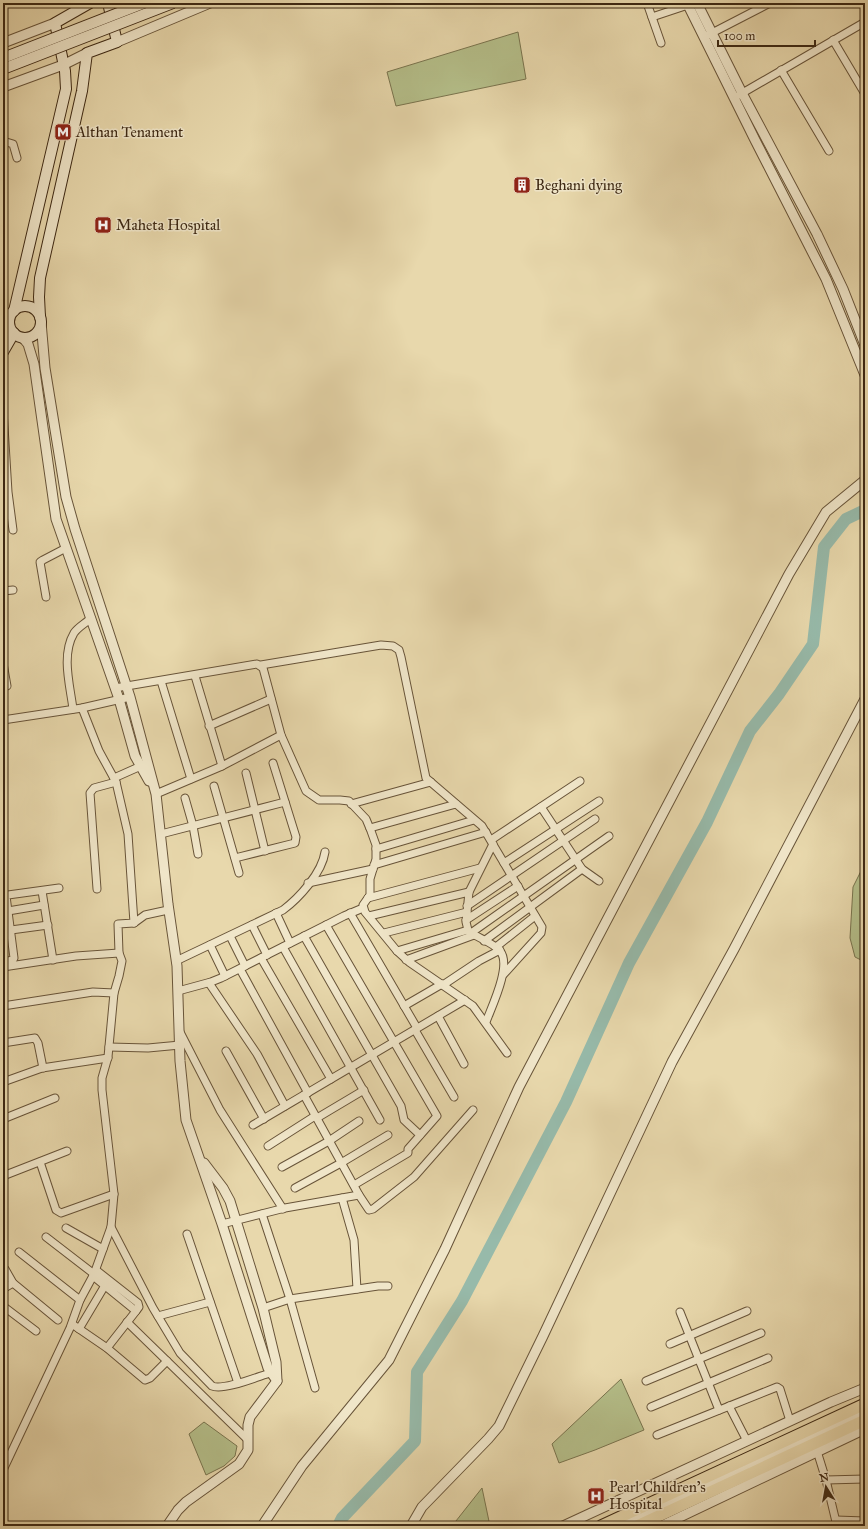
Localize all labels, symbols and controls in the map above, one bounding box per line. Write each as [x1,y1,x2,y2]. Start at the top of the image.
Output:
scale bar [718,22,815,48]
text: 100 m [724,29,755,43]
metro station icon: Althan Tenament [53,122,73,142]
place label: Althan Tenament [75,123,184,141]
building icon: Beghani dying [512,175,532,195]
place label: Beghani dying [535,176,623,194]
hospital icon: Maheta Hospital [93,215,113,235]
place label: Maheta Hospital [116,216,221,234]
north arrow [806,1467,846,1507]
text: N [818,1470,831,1485]
place label: Pearl Children's Hospital [609,1478,706,1513]
hospital icon: Pearl Children's Hospital [586,1486,606,1506]

